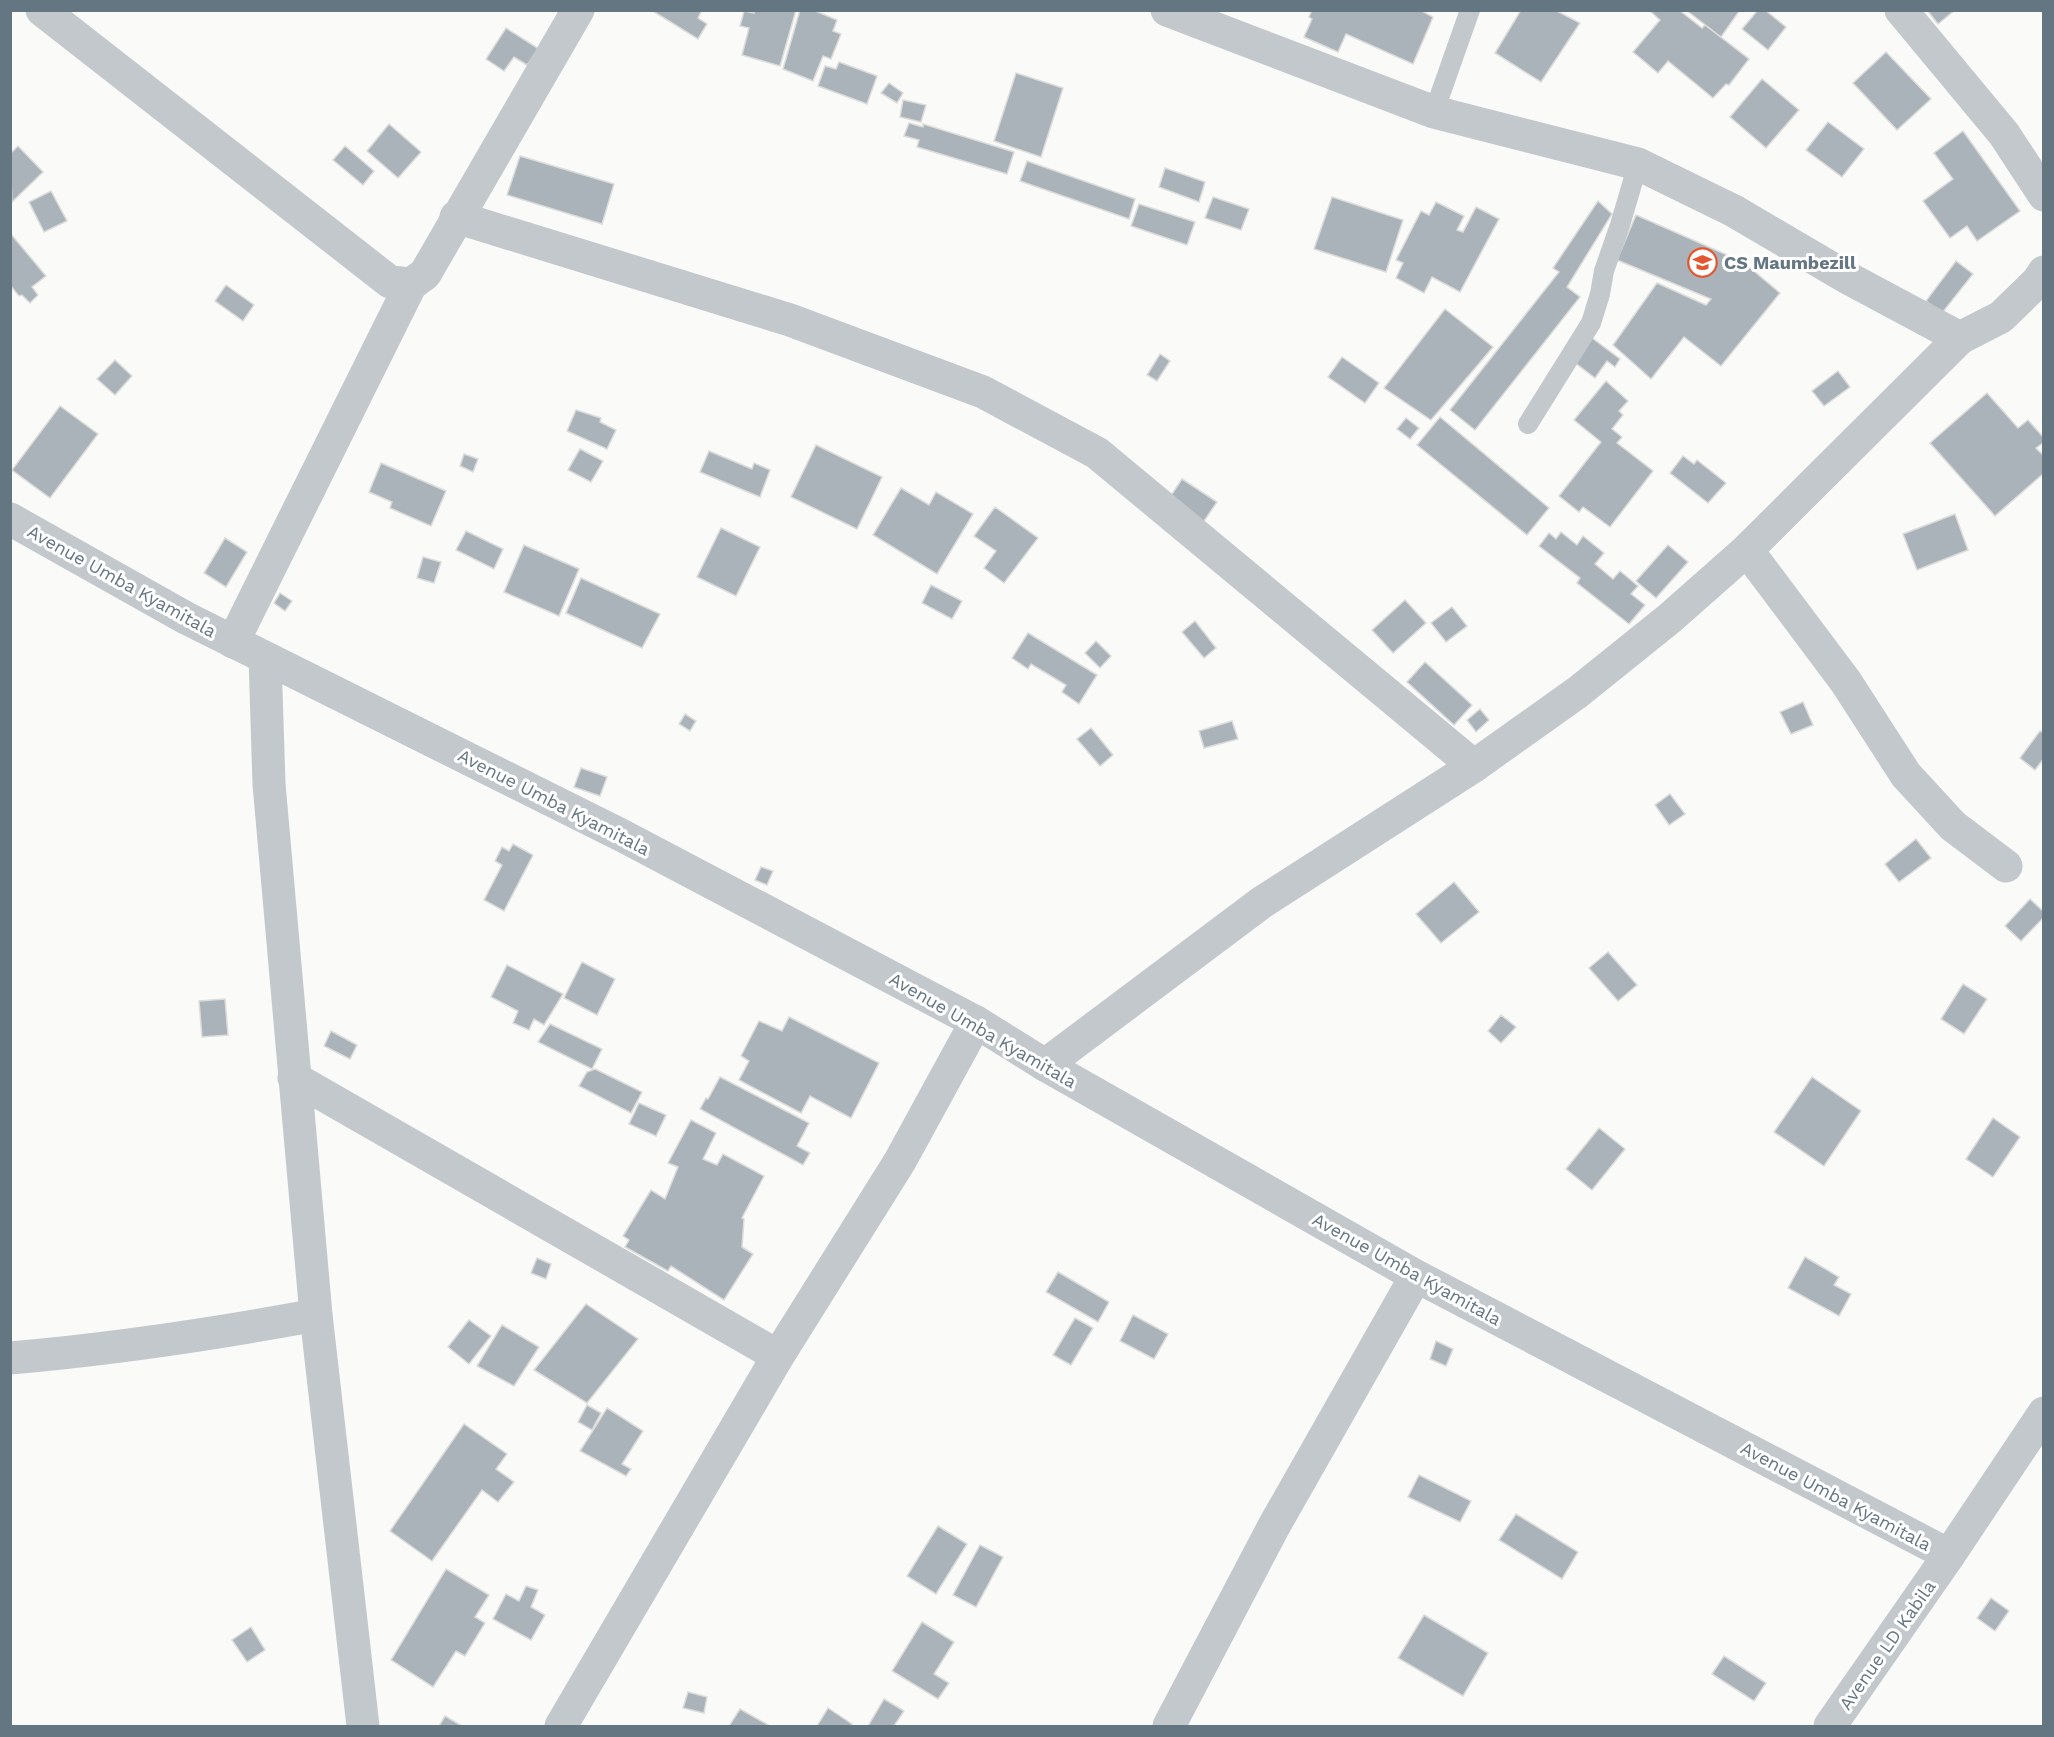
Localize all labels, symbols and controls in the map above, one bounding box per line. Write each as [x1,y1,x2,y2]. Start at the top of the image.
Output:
school or university icon: CS Maumbezill [1687,246,1719,278]
place label: CS Maumbezill [1724,252,1856,273]
street label: Avenue Umba Kyamitala [24,520,220,642]
street label: Avenue Umba Kyamitala [455,744,653,860]
street label: Avenue Umba Kyamitala [886,968,1080,1092]
street label: Avenue Umba Kyamitala [1309,1208,1505,1330]
street label: Avenue Umba Kyamitala [1737,1437,1935,1555]
street label: Avenue LD Kabila [1834,1576,1940,1714]

